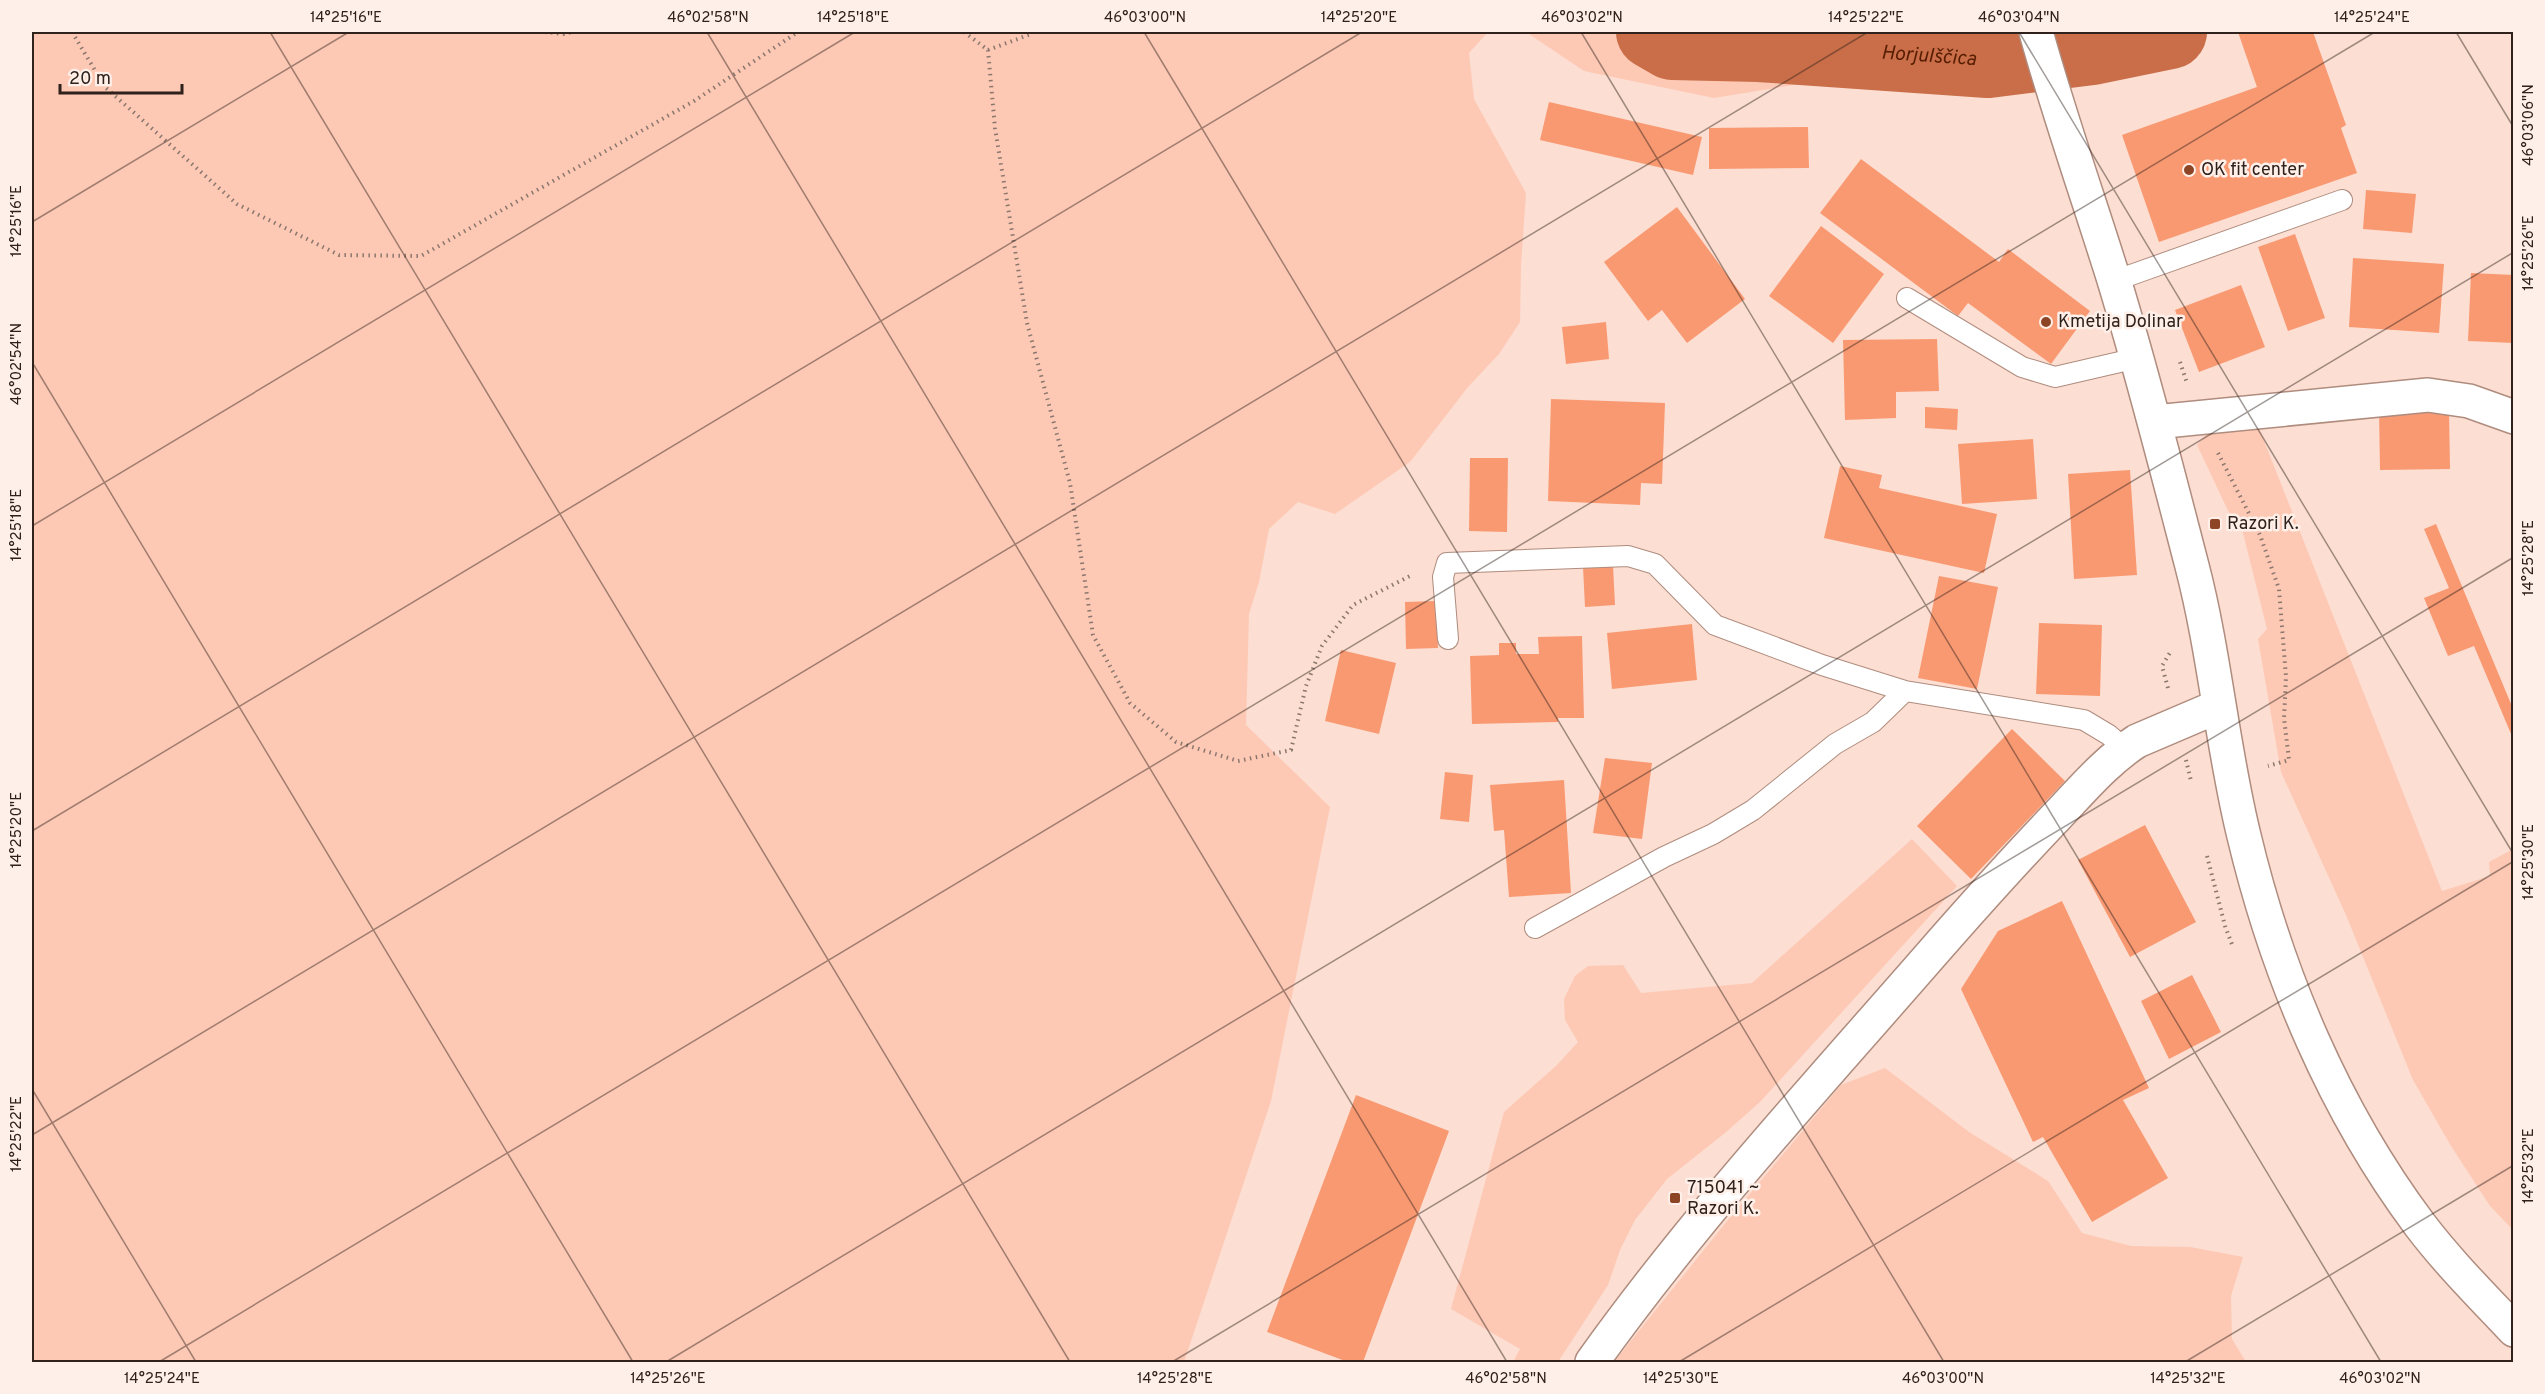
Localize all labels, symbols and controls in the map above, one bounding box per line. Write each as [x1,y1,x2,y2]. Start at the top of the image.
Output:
text: 14°25'16"E [310,9,382,28]
text: 46°02'58"N [667,9,749,28]
text: 14°25'18"E [817,9,889,28]
text: 46°03'00"N [1104,9,1186,28]
text: 14°25'20"E [1321,9,1397,28]
text: 46°03'02"N [1541,9,1623,28]
text: 14°25'22"E [1828,9,1904,28]
text: 46°03'04"N [1978,9,2060,28]
text: 14°25'24"E [2334,9,2410,28]
water label: Horjulščica [1880,41,1978,73]
scale bar [60,57,182,95]
text: 20 m [69,68,111,91]
text: 46°03'06"N [2520,84,2539,166]
place label: OK fit center [2201,159,2304,182]
marker: OK fit center [2182,163,2196,177]
text: 14°25'16"E [8,185,27,257]
text: 14°25'26"E [2520,215,2539,291]
place label: Kmetija Dolinar [2058,311,2183,334]
marker: Kmetija Dolinar [2039,315,2053,329]
text: 46°02'54"N [8,323,27,405]
text: 14°25'18"E [8,489,27,561]
place label: Razori K. [2227,513,2299,536]
marker: Razori K. [2208,517,2222,531]
text: 14°25'28"E [2520,520,2539,596]
text: 14°25'20"E [8,792,27,868]
text: 14°25'30"E [2520,824,2539,900]
text: 14°25'22"E [8,1096,27,1172]
text: 14°25'32"E [2520,1128,2539,1204]
place label: 715041 ~ Razori K. [1687,1177,1760,1221]
marker: 715041 ~ Razori K. [1668,1191,1682,1205]
text: 14°25'24"E [124,1370,200,1389]
text: 14°25'26"E [630,1370,706,1389]
text: 14°25'28"E [1137,1370,1213,1389]
text: 46°02'58"N [1465,1370,1547,1389]
text: 14°25'30"E [1643,1370,1719,1389]
text: 46°03'00"N [1902,1370,1984,1389]
text: 14°25'32"E [2150,1370,2226,1389]
text: 46°03'02"N [2339,1370,2421,1389]

